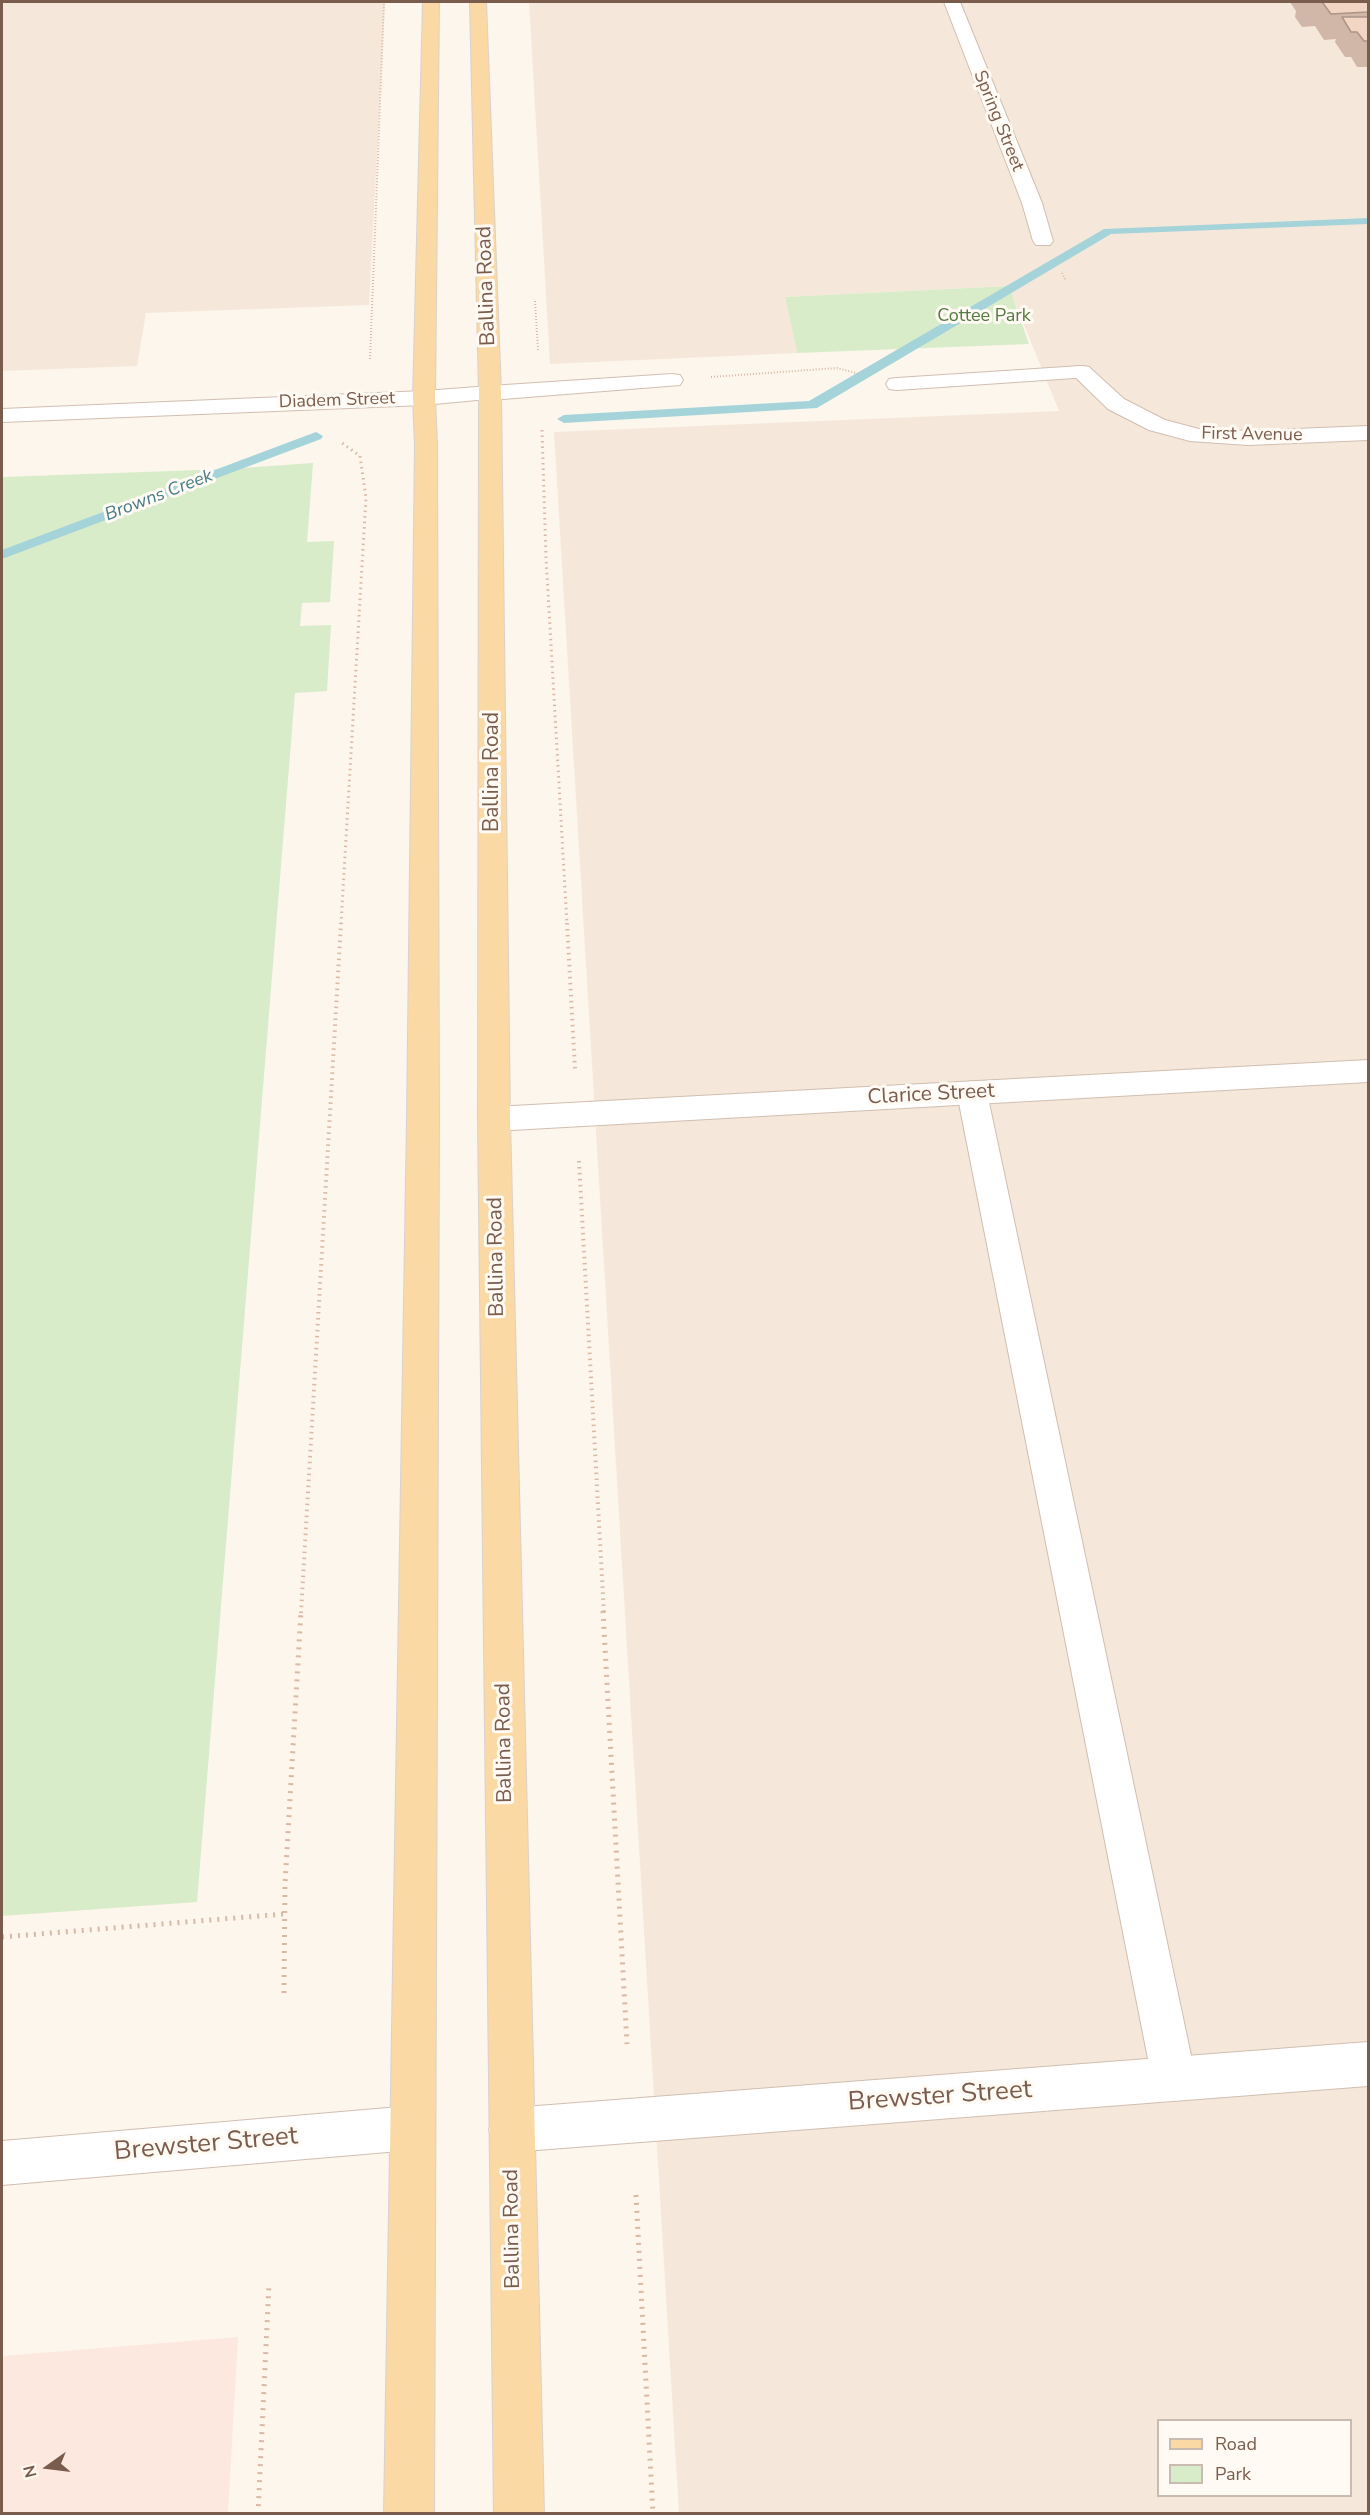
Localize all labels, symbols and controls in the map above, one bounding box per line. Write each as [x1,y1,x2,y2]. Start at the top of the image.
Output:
street label: Spring Street [968,67,1028,175]
street label: Ballina Road [472,226,502,346]
park label: Cottee Park [937,306,1031,328]
street label: Diadem Street [279,388,395,414]
street label: First Avenue [1201,423,1303,447]
water label: Browns Creek [102,466,216,526]
street label: Ballina Road [480,712,506,832]
street label: Clarice Street [867,1079,995,1111]
street label: Ballina Road [483,1197,511,1317]
street label: Ballina Road [491,1683,519,1803]
street label: Brewster Street [847,2075,1033,2119]
street label: Brewster Street [113,2121,299,2169]
street label: Ballina Road [499,2169,527,2289]
legend [1157,2419,1352,2497]
text: Road [1215,2432,1257,2456]
north arrow [18,2437,78,2497]
text: Park [1215,2462,1251,2486]
text: N [18,2463,43,2480]

